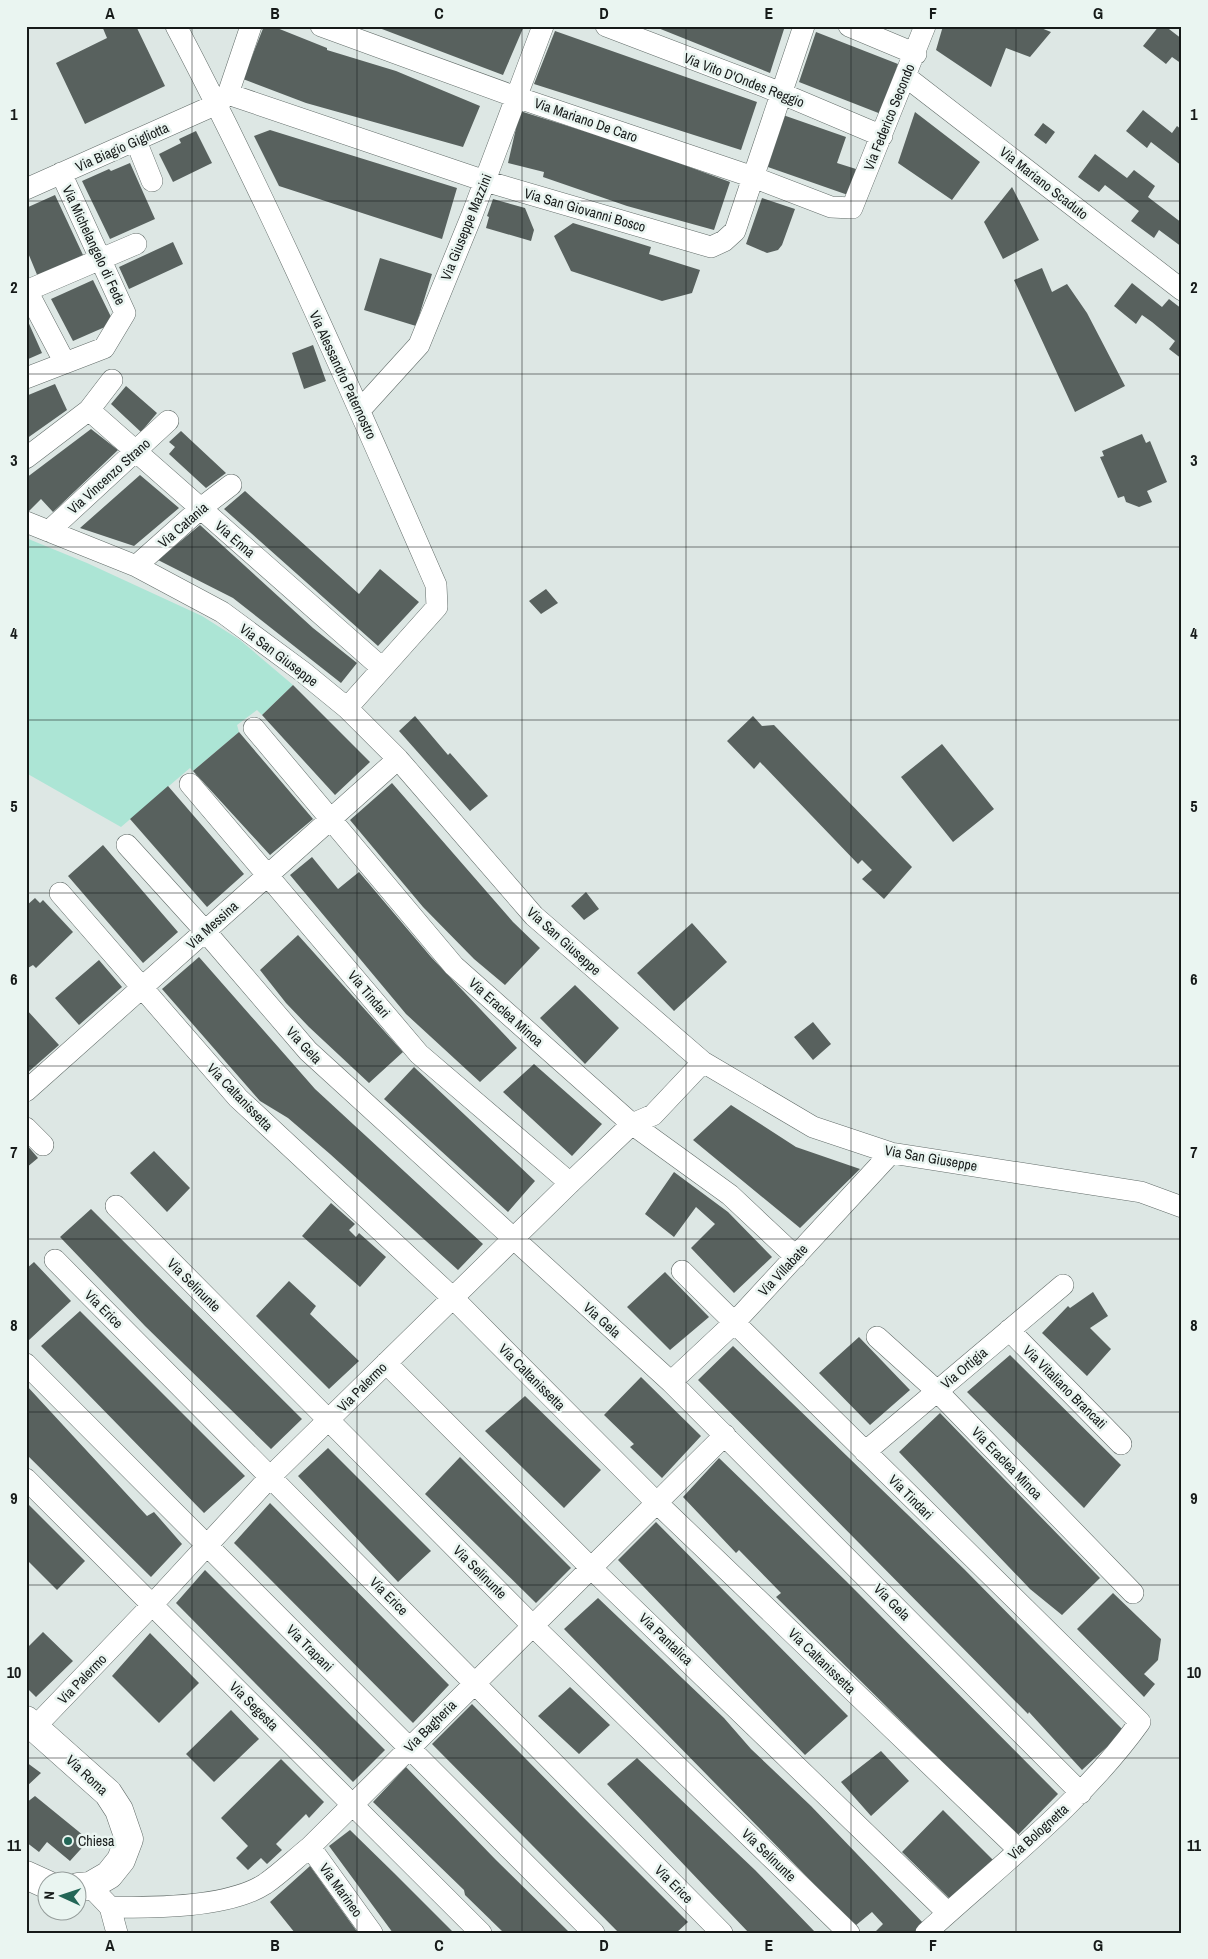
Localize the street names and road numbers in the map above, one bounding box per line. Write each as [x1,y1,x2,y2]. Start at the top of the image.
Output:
street label: Via Vito D'Ondes Reggio [681,49,807,111]
street label: Via Federico Secondo [859,61,919,173]
street label: Via Mariano De Caro [532,94,640,146]
street label: Via Biagio Gigliotta [73,118,172,176]
street label: Via Mariano Scaduto [996,143,1092,223]
street label: Via Giuseppe Mazzini [436,171,496,283]
street label: Via Michelangelo di Fede [58,182,130,308]
street label: Via San Giovanni Bosco [522,184,648,236]
street label: Via Alessandro Paternostro [305,308,381,442]
street label: Via Vincenzo Strano [64,434,154,518]
street label: Via Catania [154,498,212,552]
street label: Via Enna [211,517,259,562]
street label: Via San Giuseppe [236,620,322,690]
street label: Via Messina [182,897,242,953]
street label: Via San Giuseppe [523,903,605,979]
street label: Via Tindari [344,967,394,1021]
street label: Via Eraclea Minoa [465,974,547,1051]
street label: Via Gela [282,1023,326,1068]
street label: Via Caltanissetta [203,1059,277,1135]
street label: Via San Giuseppe [883,1141,979,1175]
street label: Via Villabate [754,1240,812,1300]
street label: Via Selinunte [163,1254,225,1316]
street label: Via Erice [81,1286,127,1332]
street label: Via Gela [579,1298,625,1342]
street label: Via Caltanissetta [495,1340,570,1415]
street label: Via Vitaliano Brancati [1019,1341,1111,1433]
street label: Via Ortigia [937,1343,991,1393]
street label: Via Palermo [333,1358,391,1416]
street label: Via Eraclea Minoa [968,1423,1047,1504]
street label: Via Tindari [885,1471,937,1523]
street label: Via Selinunte [449,1541,511,1603]
street label: Via Erice [366,1573,412,1619]
street label: Via Gela [870,1580,915,1625]
street label: Via Pantalica [635,1609,697,1670]
street label: Via Trapani [283,1621,337,1675]
street label: Via Caltanissetta [784,1624,860,1698]
street label: Via Palermo [54,1650,110,1708]
street label: Via Segesta [226,1678,283,1735]
street label: Via Bagheria [400,1696,460,1756]
street label: Via Roma [62,1751,112,1799]
street label: Via Bolognetta [1004,1800,1072,1864]
street label: Via Selinunte [738,1825,800,1885]
street label: Via Marineo [315,1859,367,1921]
street label: Via Erice [651,1861,697,1907]

